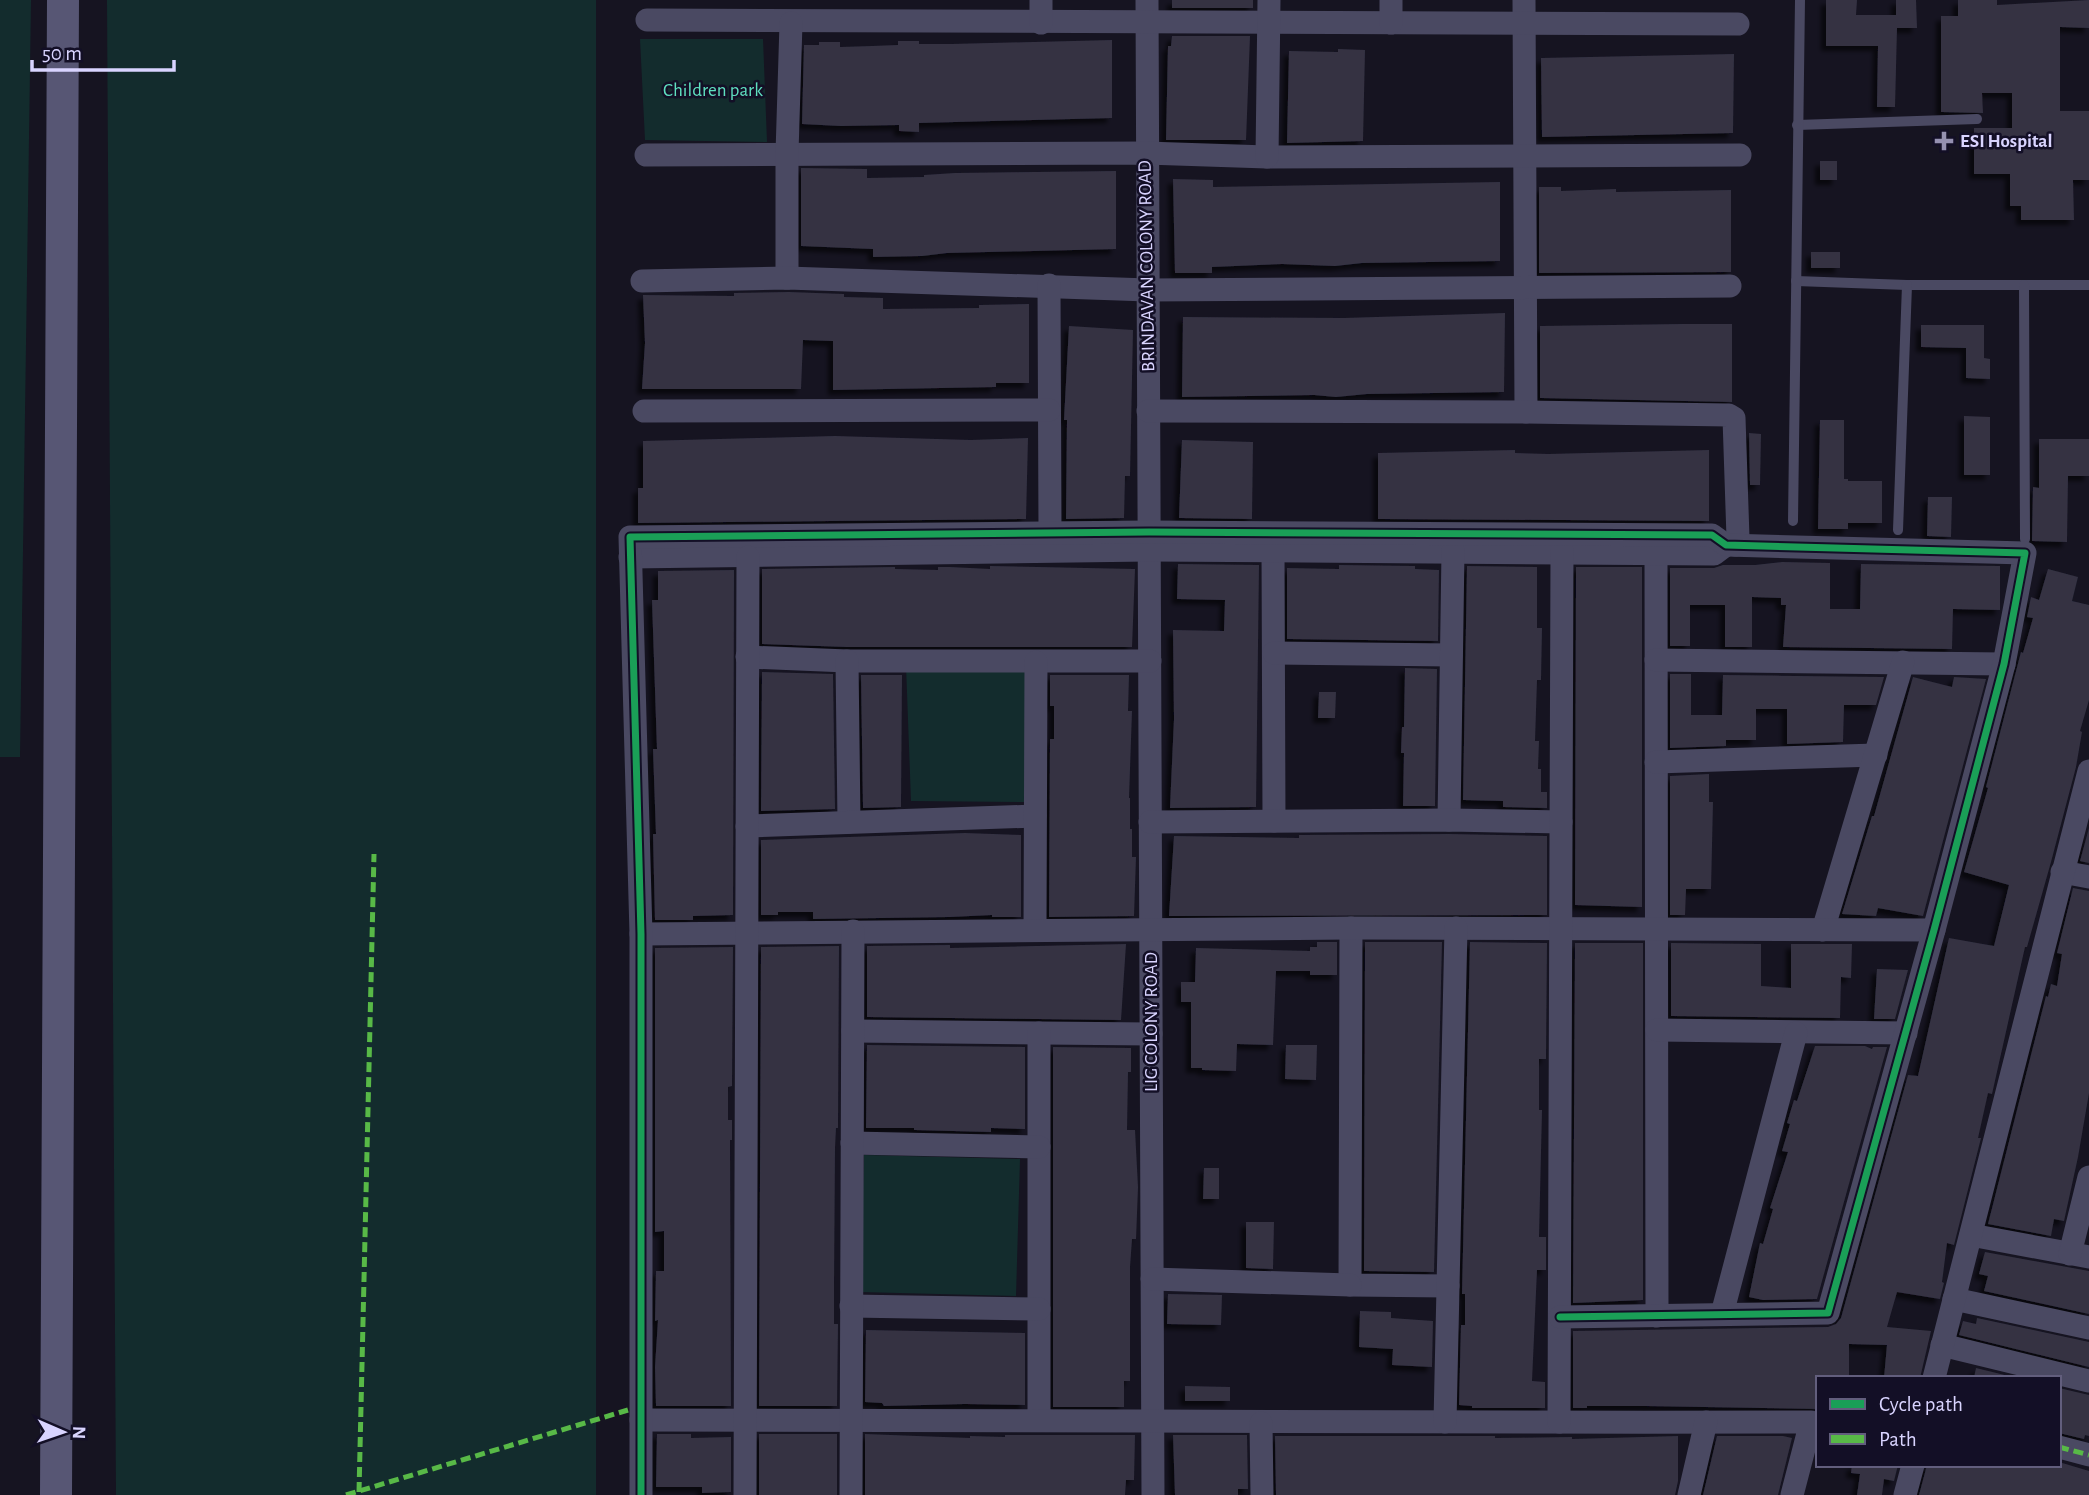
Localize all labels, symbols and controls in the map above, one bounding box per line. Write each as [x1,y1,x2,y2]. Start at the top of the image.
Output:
scale bar [32,28,173,72]
text: 50 m [42,43,82,64]
park label: Children park [663,81,763,100]
marker: ESI Hospital [1934,131,1954,151]
place label: ESI Hospital [1960,132,2053,151]
street label: BRINDAVAN COLONY ROAD [1136,160,1158,372]
street label: LIG COLONY ROAD [1142,952,1161,1092]
legend [1816,1376,2061,1467]
text: Cycle path [1879,1394,1963,1415]
north arrow [28,1397,98,1467]
text: N [69,1426,88,1439]
text: Path [1879,1429,1917,1450]

